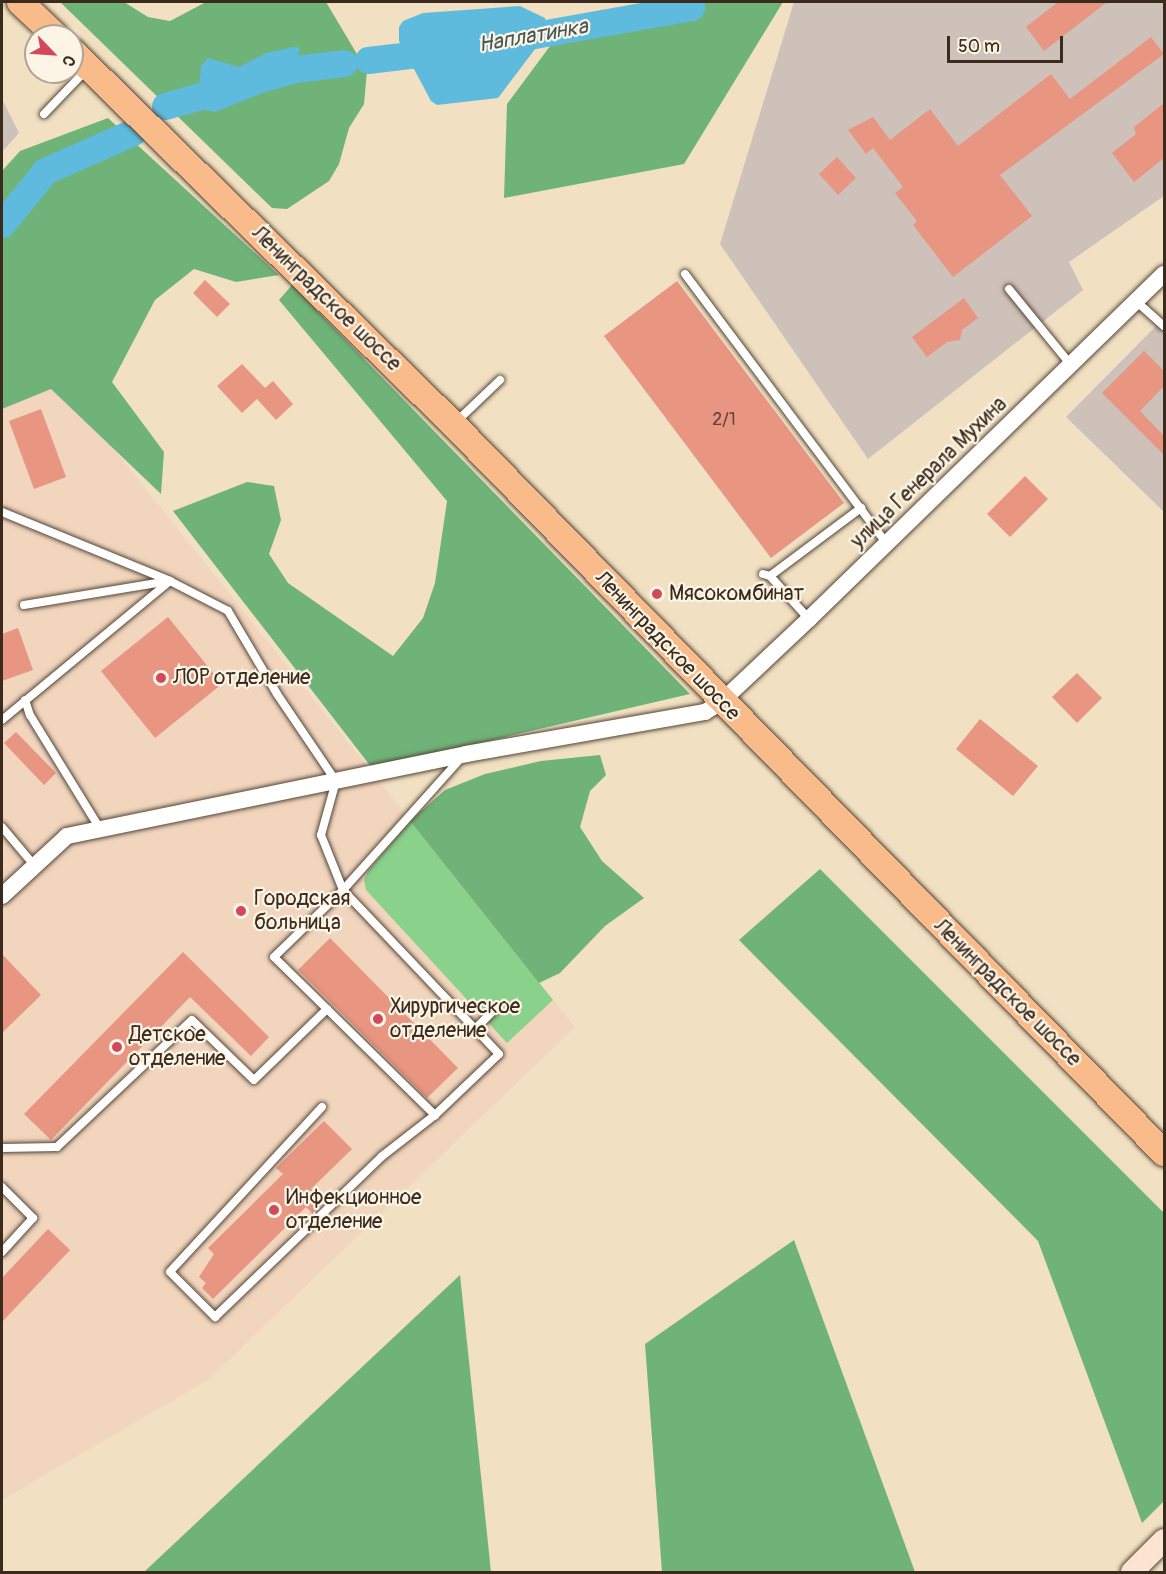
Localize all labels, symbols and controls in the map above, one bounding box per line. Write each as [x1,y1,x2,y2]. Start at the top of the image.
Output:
water label: Наплатинка [476,13,590,59]
north arrow [24,24,84,84]
scale bar [950,24,1066,62]
text: 50 m [958,35,1000,58]
text: С [57,52,80,69]
street label: Ленинградское шоссе [246,221,406,377]
street label: улица Генерала Мухина [846,392,1012,554]
house number: 2/1 [712,409,736,431]
street label: Ленинградское шоссе [589,566,745,726]
place label: Мясокомбинат [669,581,804,607]
marker: Мясокомбинат [650,587,664,601]
place label: ЛОР отделение [173,665,310,691]
marker: ЛОР отделение [154,671,168,685]
place label: Городская больница [254,886,350,936]
marker: Городская больница [232,902,250,920]
street label: Ленинградское шоссе [928,914,1086,1072]
place label: Хирургическое отделение [390,994,520,1044]
marker: Хирургическое отделение [371,1012,385,1026]
place label: Детское отделение [129,1022,225,1072]
marker: Детское отделение [110,1040,124,1054]
place label: Инфекционное отделение [286,1185,421,1235]
marker: Инфекционное отделение [267,1203,281,1217]

